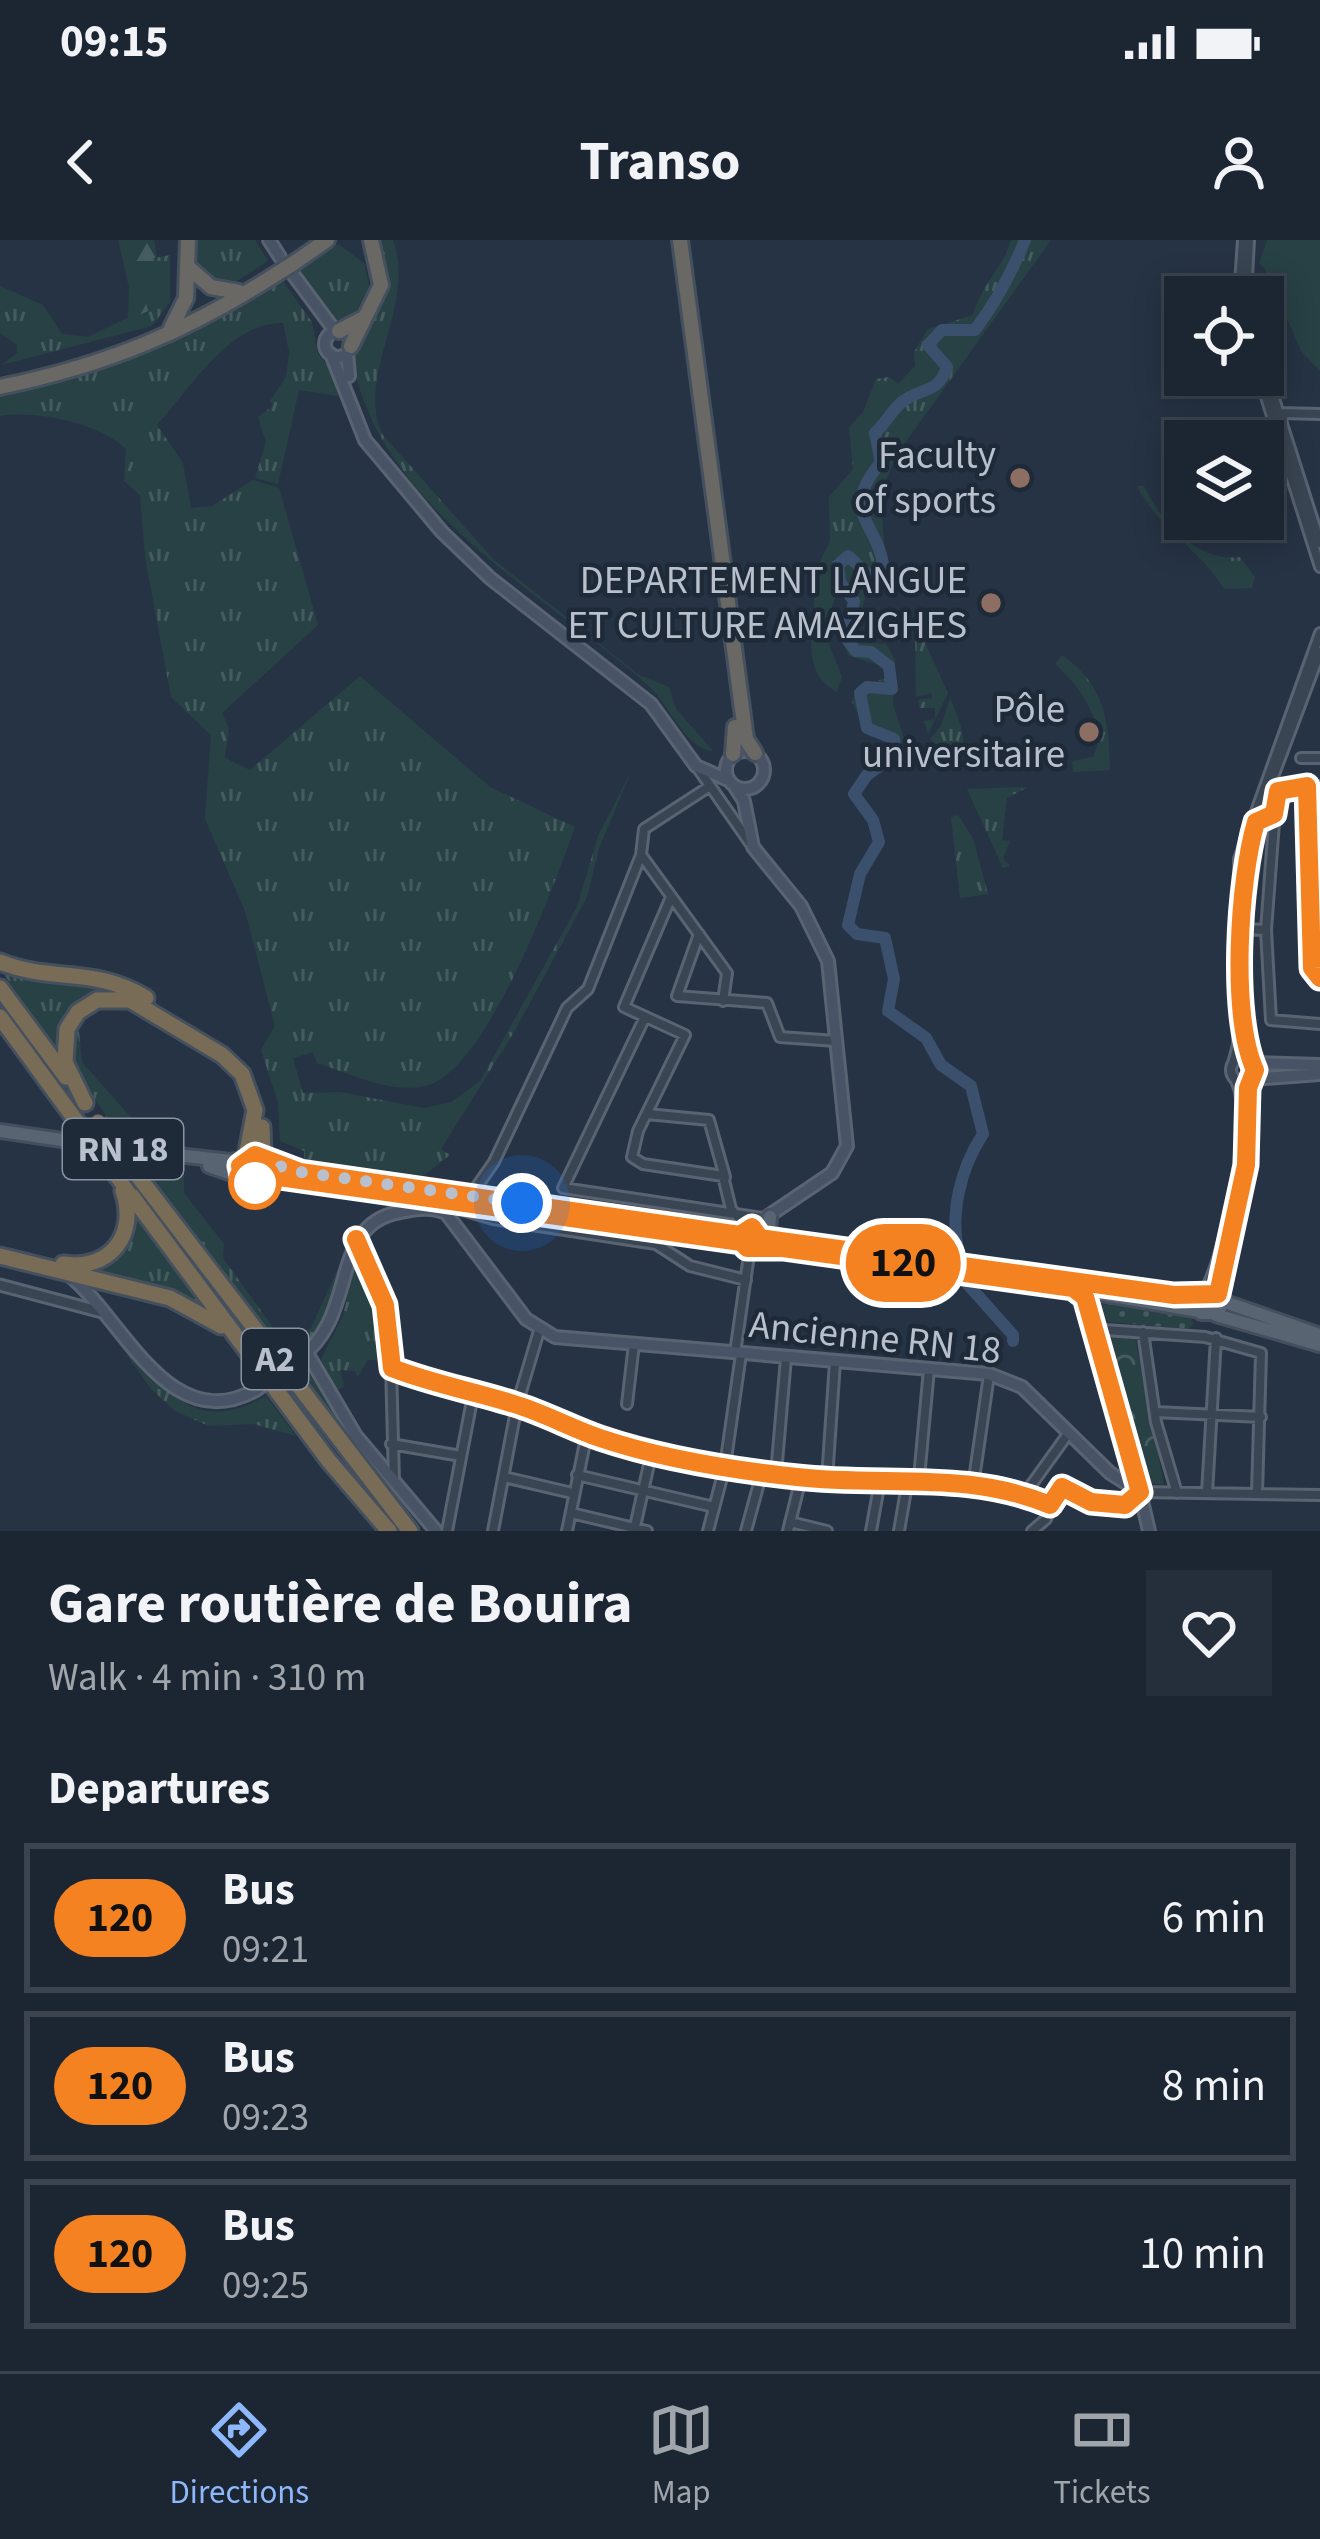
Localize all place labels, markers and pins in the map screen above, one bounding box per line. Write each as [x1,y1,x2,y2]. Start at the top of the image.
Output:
place label: Faculty of sports [854,428,996,529]
marker: Faculty of sports [1007,465,1033,491]
place label: DEPARTEMENT LANGUE ET CULTURE AMAZIGHES [567,553,967,654]
marker: DEPARTEMENT LANGUE ET CULTURE AMAZIGHES [978,590,1004,616]
place label: Pôle universitaire [862,682,1065,783]
marker: Pôle universitaire [1076,719,1102,745]
unlabelled marker [230,1158,280,1208]

